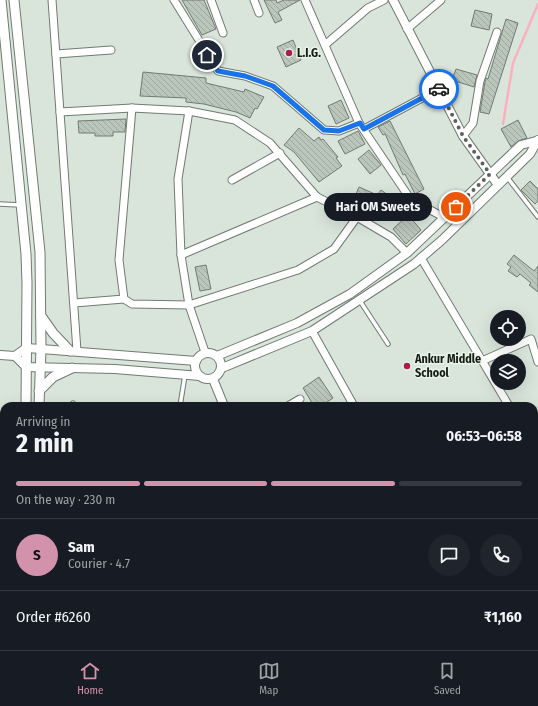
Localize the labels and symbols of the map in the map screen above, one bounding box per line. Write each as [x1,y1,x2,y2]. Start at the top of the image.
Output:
pin [190,38,224,72]
place label: L.I.G. [297,46,321,60]
marker: L.I.G. [284,48,294,58]
courier [419,69,459,109]
pin [439,190,473,224]
callout: Hari OM Sweets [324,193,432,221]
place label: Ankur Middle School [414,352,481,380]
marker: Ankur Middle School [402,361,412,371]

